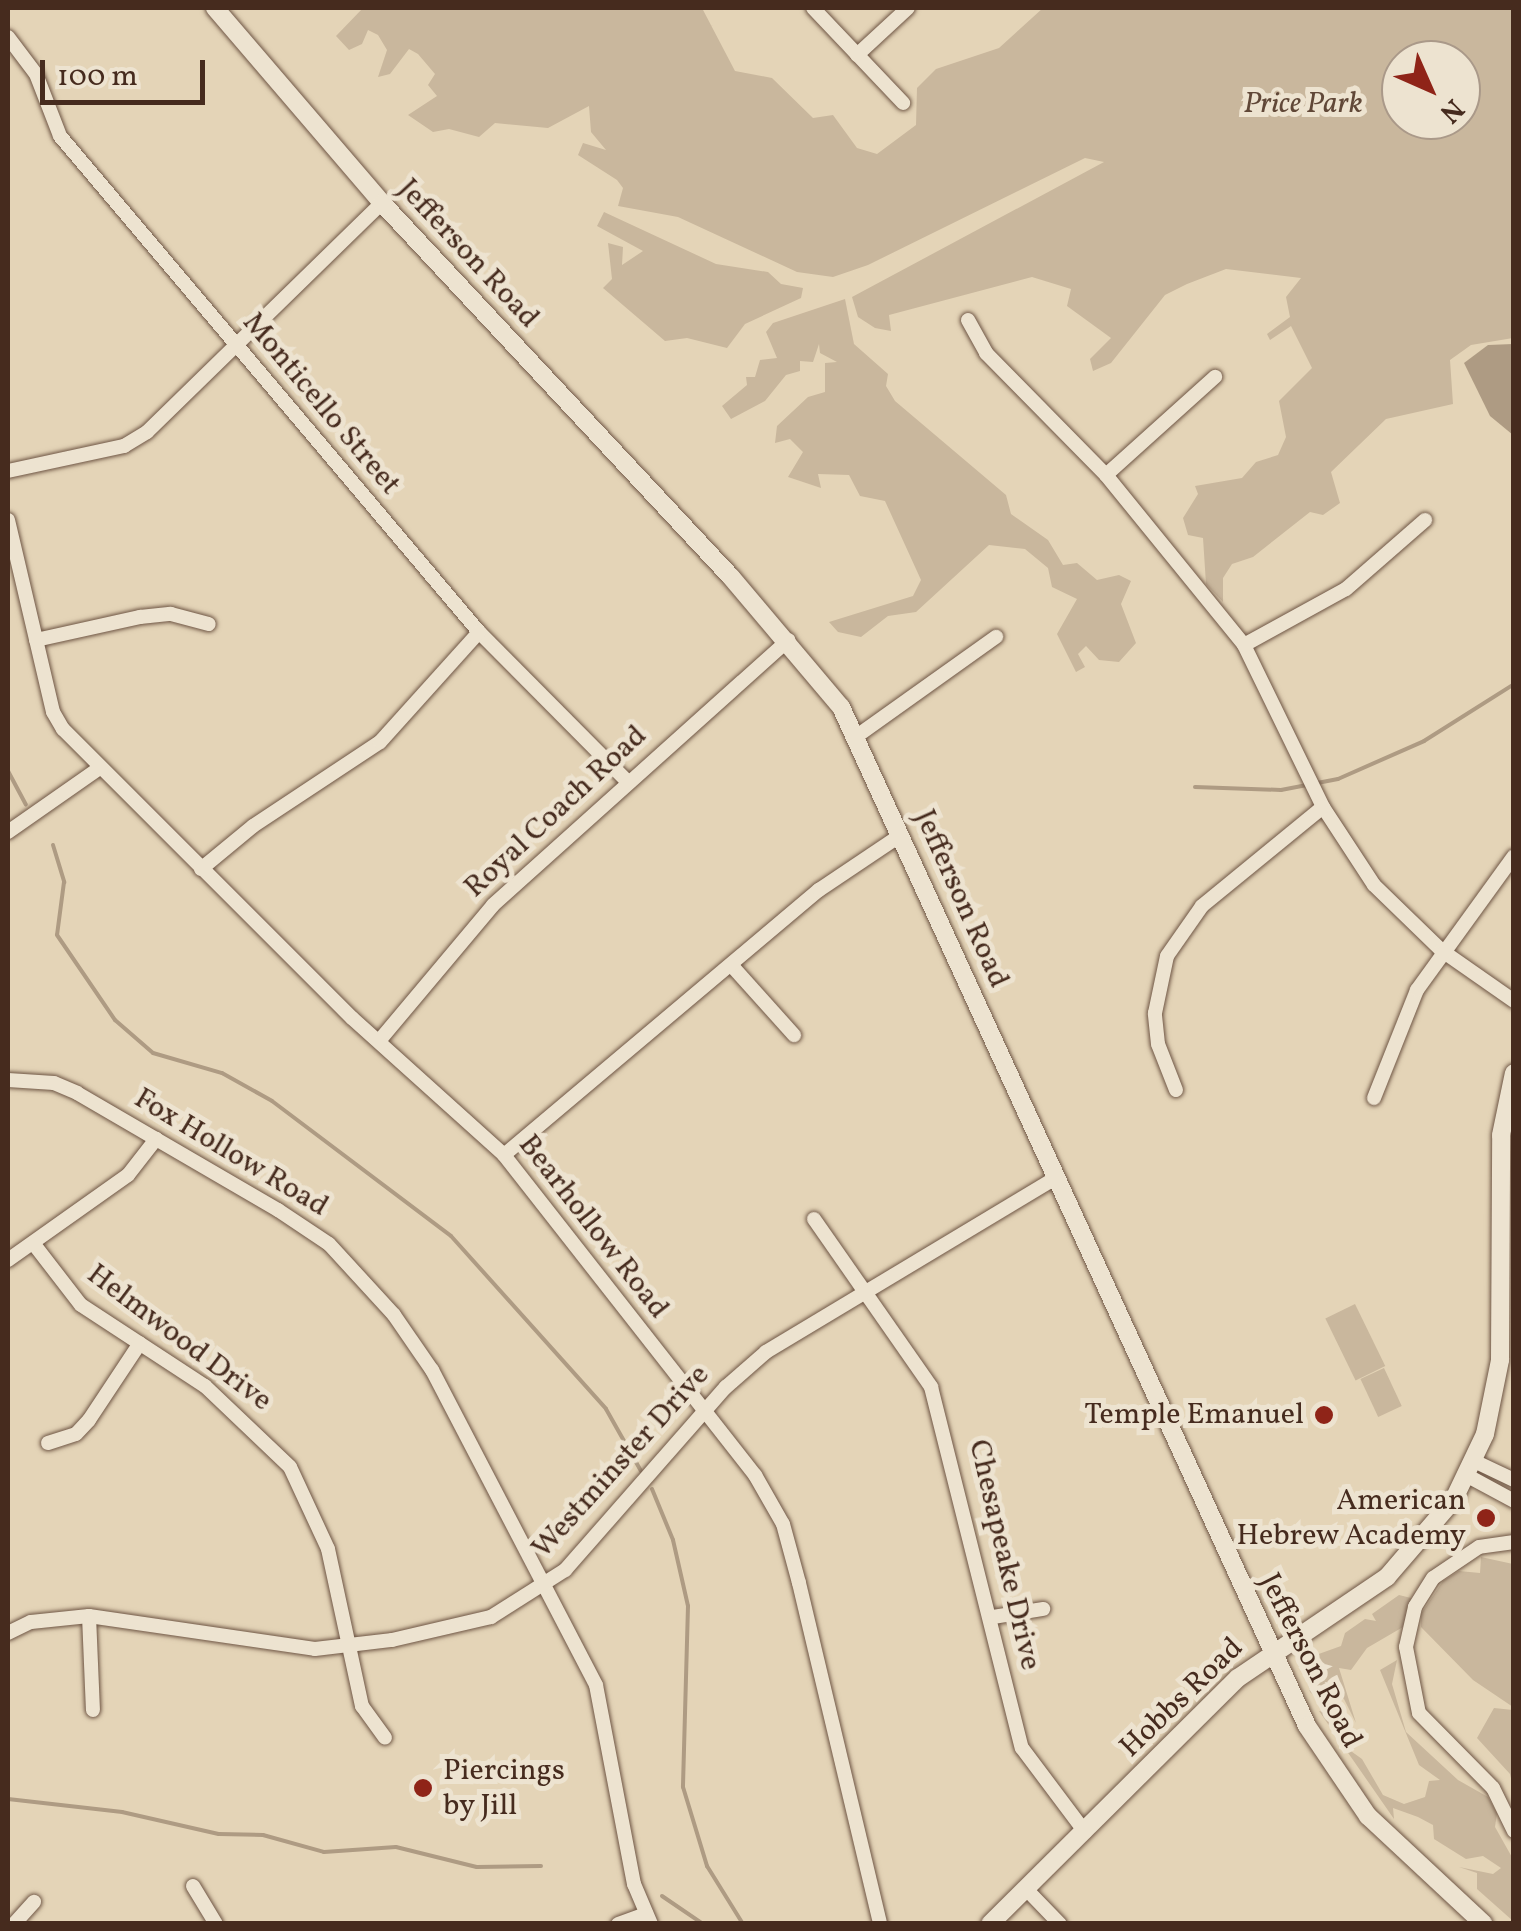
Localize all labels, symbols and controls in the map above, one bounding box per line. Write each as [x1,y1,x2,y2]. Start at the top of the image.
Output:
scale bar [45,40,210,102]
north arrow [1381,40,1481,140]
text: 100 m [57,56,138,98]
park label: Price Park [1243,86,1363,122]
text: N [1430,89,1472,131]
street label: Jefferson Road [390,172,546,336]
street label: Monticello Street [234,306,408,502]
street label: Royal Coach Road [457,718,655,906]
street label: Jefferson Road [906,804,1016,994]
street label: Fox Hollow Road [127,1081,335,1225]
street label: Bearhollow Road [510,1127,676,1327]
street label: Helmwood Drive [79,1257,279,1419]
street label: Westminster Drive [525,1358,717,1566]
place label: Temple Emanuel [1084,1397,1304,1433]
marker: Temple Emanuel [1313,1404,1335,1426]
street label: Chesapeake Drive [960,1436,1048,1674]
place label: American Hebrew Academy [1235,1483,1466,1554]
marker: American Hebrew Academy [1475,1507,1497,1529]
street label: Jefferson Road [1251,1568,1369,1754]
street label: Hobbs Road [1113,1630,1251,1766]
place label: Piercings by Jill [443,1753,565,1824]
marker: Piercings by Jill [412,1777,434,1799]

